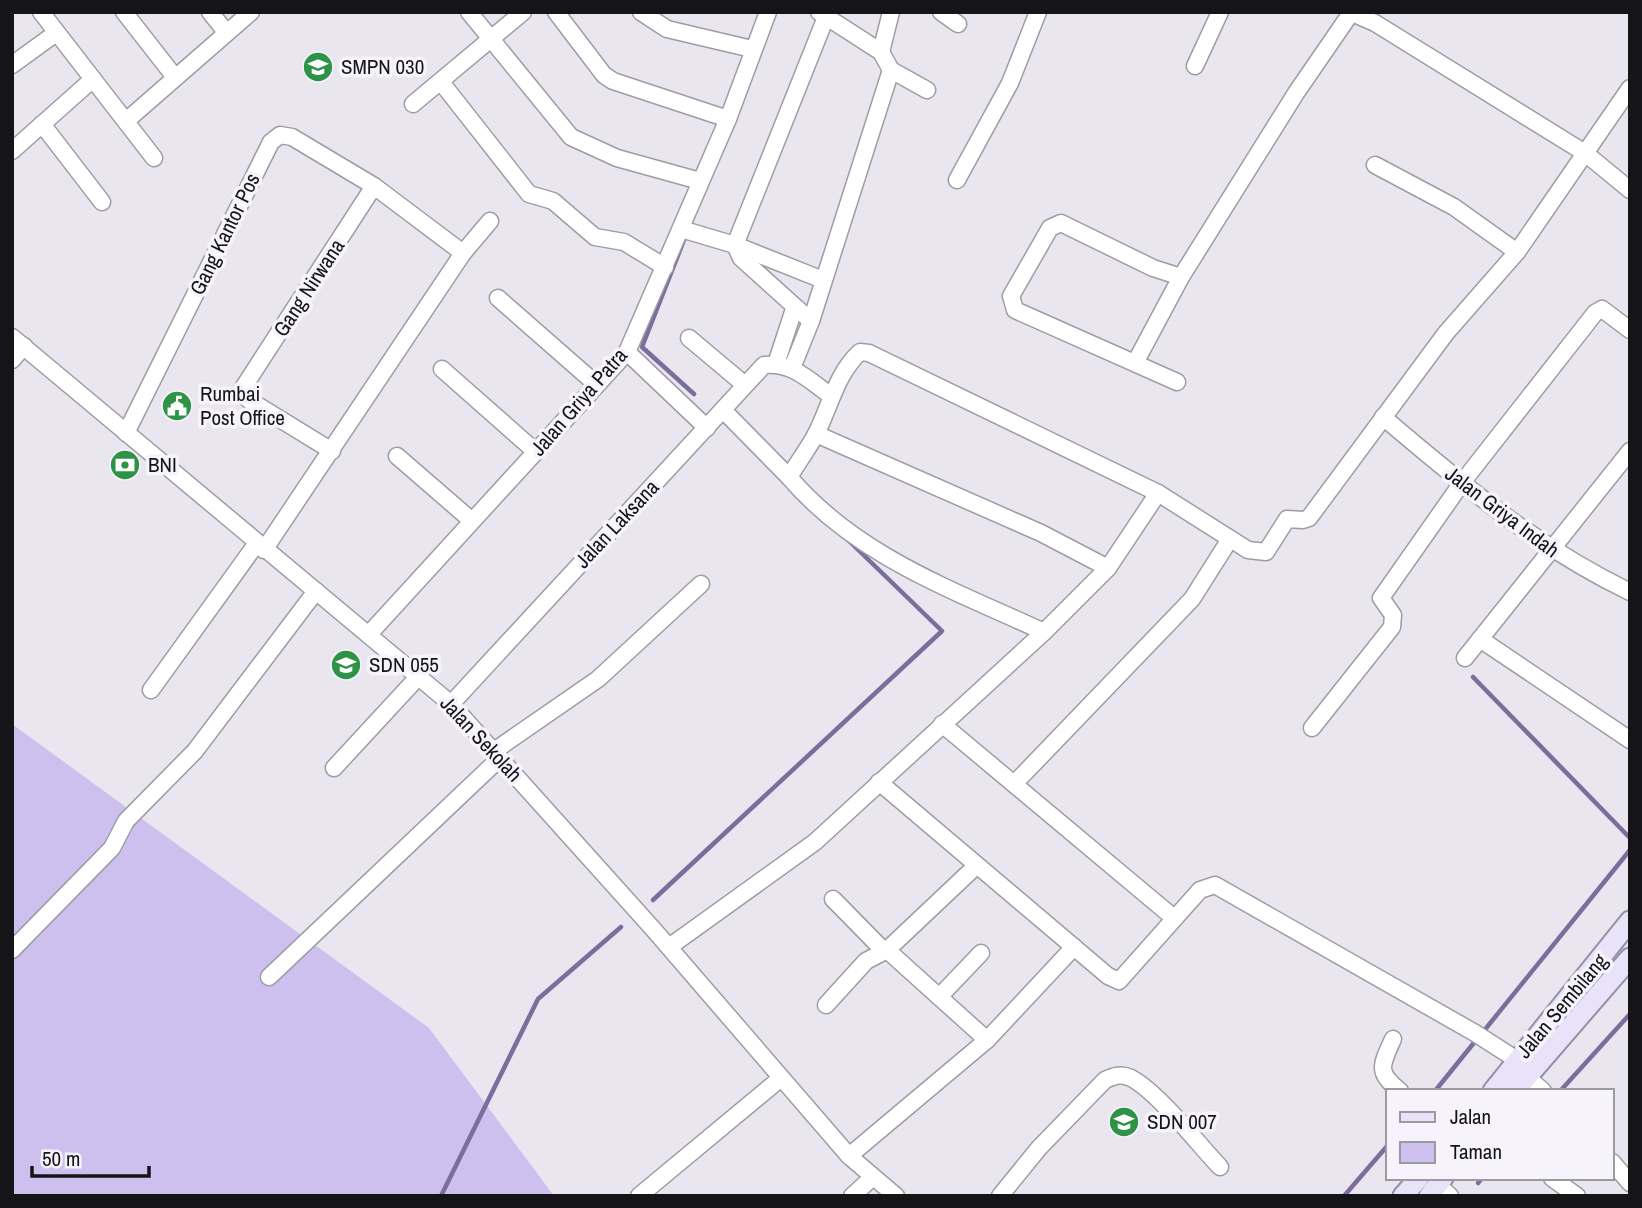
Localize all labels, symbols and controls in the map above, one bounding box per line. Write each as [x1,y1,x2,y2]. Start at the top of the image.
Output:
school or university icon: SMPN 030 [301,50,335,84]
place label: SMPN 030 [341,52,424,81]
street label: Gang Kantor Pos [183,168,267,300]
street label: Gang Nirwana [266,233,351,342]
street label: Jalan Griya Patra [524,341,634,462]
place label: Rumbai Post Office [200,379,285,432]
public building icon: Rumbai Post Office [160,389,194,423]
bank icon: BNI [108,448,142,482]
place label: BNI [148,450,177,479]
street label: Jalan Griya Indah [1439,459,1565,564]
street label: Jalan Laksana [568,473,665,574]
school or university icon: SDN 055 [329,648,363,682]
place label: SDN 055 [369,650,439,679]
street label: Jalan Sekolah [434,689,529,788]
street label: Jalan Sembilang [1509,947,1614,1064]
legend [1386,1089,1614,1180]
text: Jalan [1450,1102,1491,1131]
school or university icon: SDN 007 [1107,1105,1141,1139]
place label: SDN 007 [1147,1107,1217,1136]
scale bar [32,1134,149,1178]
text: Taman [1450,1137,1502,1166]
text: 50 m [42,1144,80,1173]

